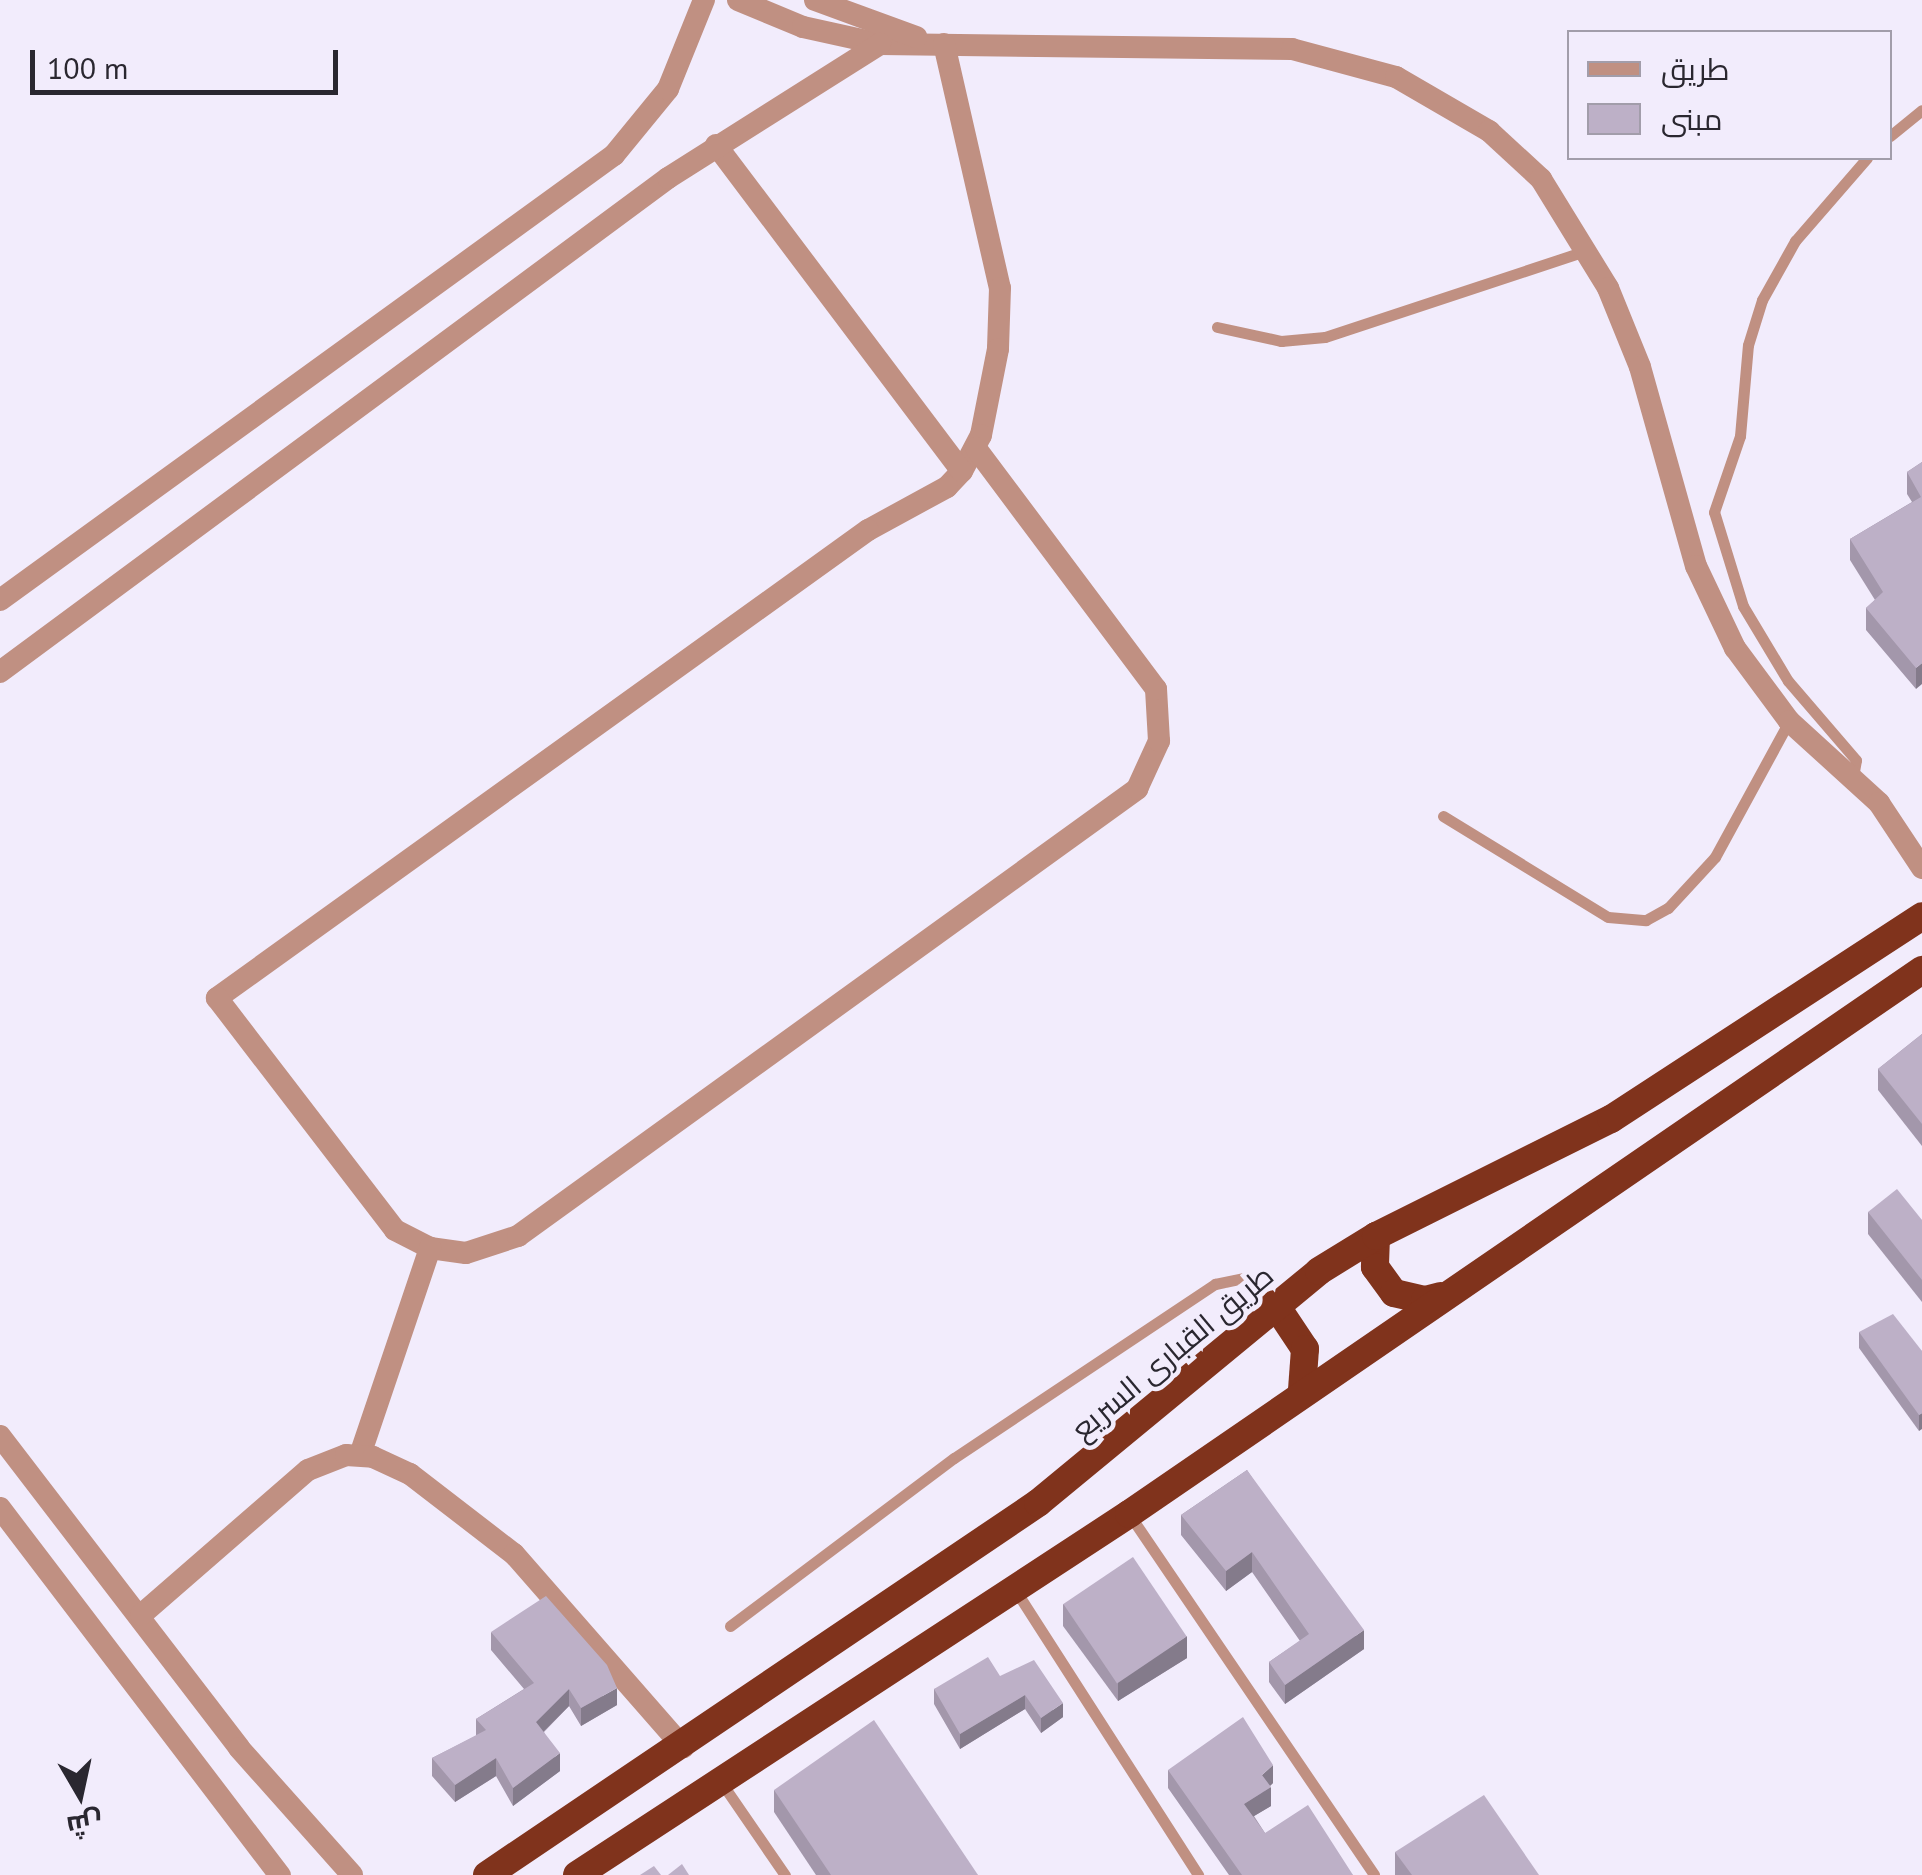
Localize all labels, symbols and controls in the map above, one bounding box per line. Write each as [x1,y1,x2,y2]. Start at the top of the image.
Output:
scale bar [35,30,342,92]
legend [1567,30,1892,160]
text: 100 m [47,48,128,87]
text: طريق [1661,49,1730,88]
text: مبنى [1661,99,1722,138]
street label: طريق القبارى السريع [1064,1257,1280,1447]
north arrow [30,1745,130,1845]
text: ش [64,1804,105,1846]

